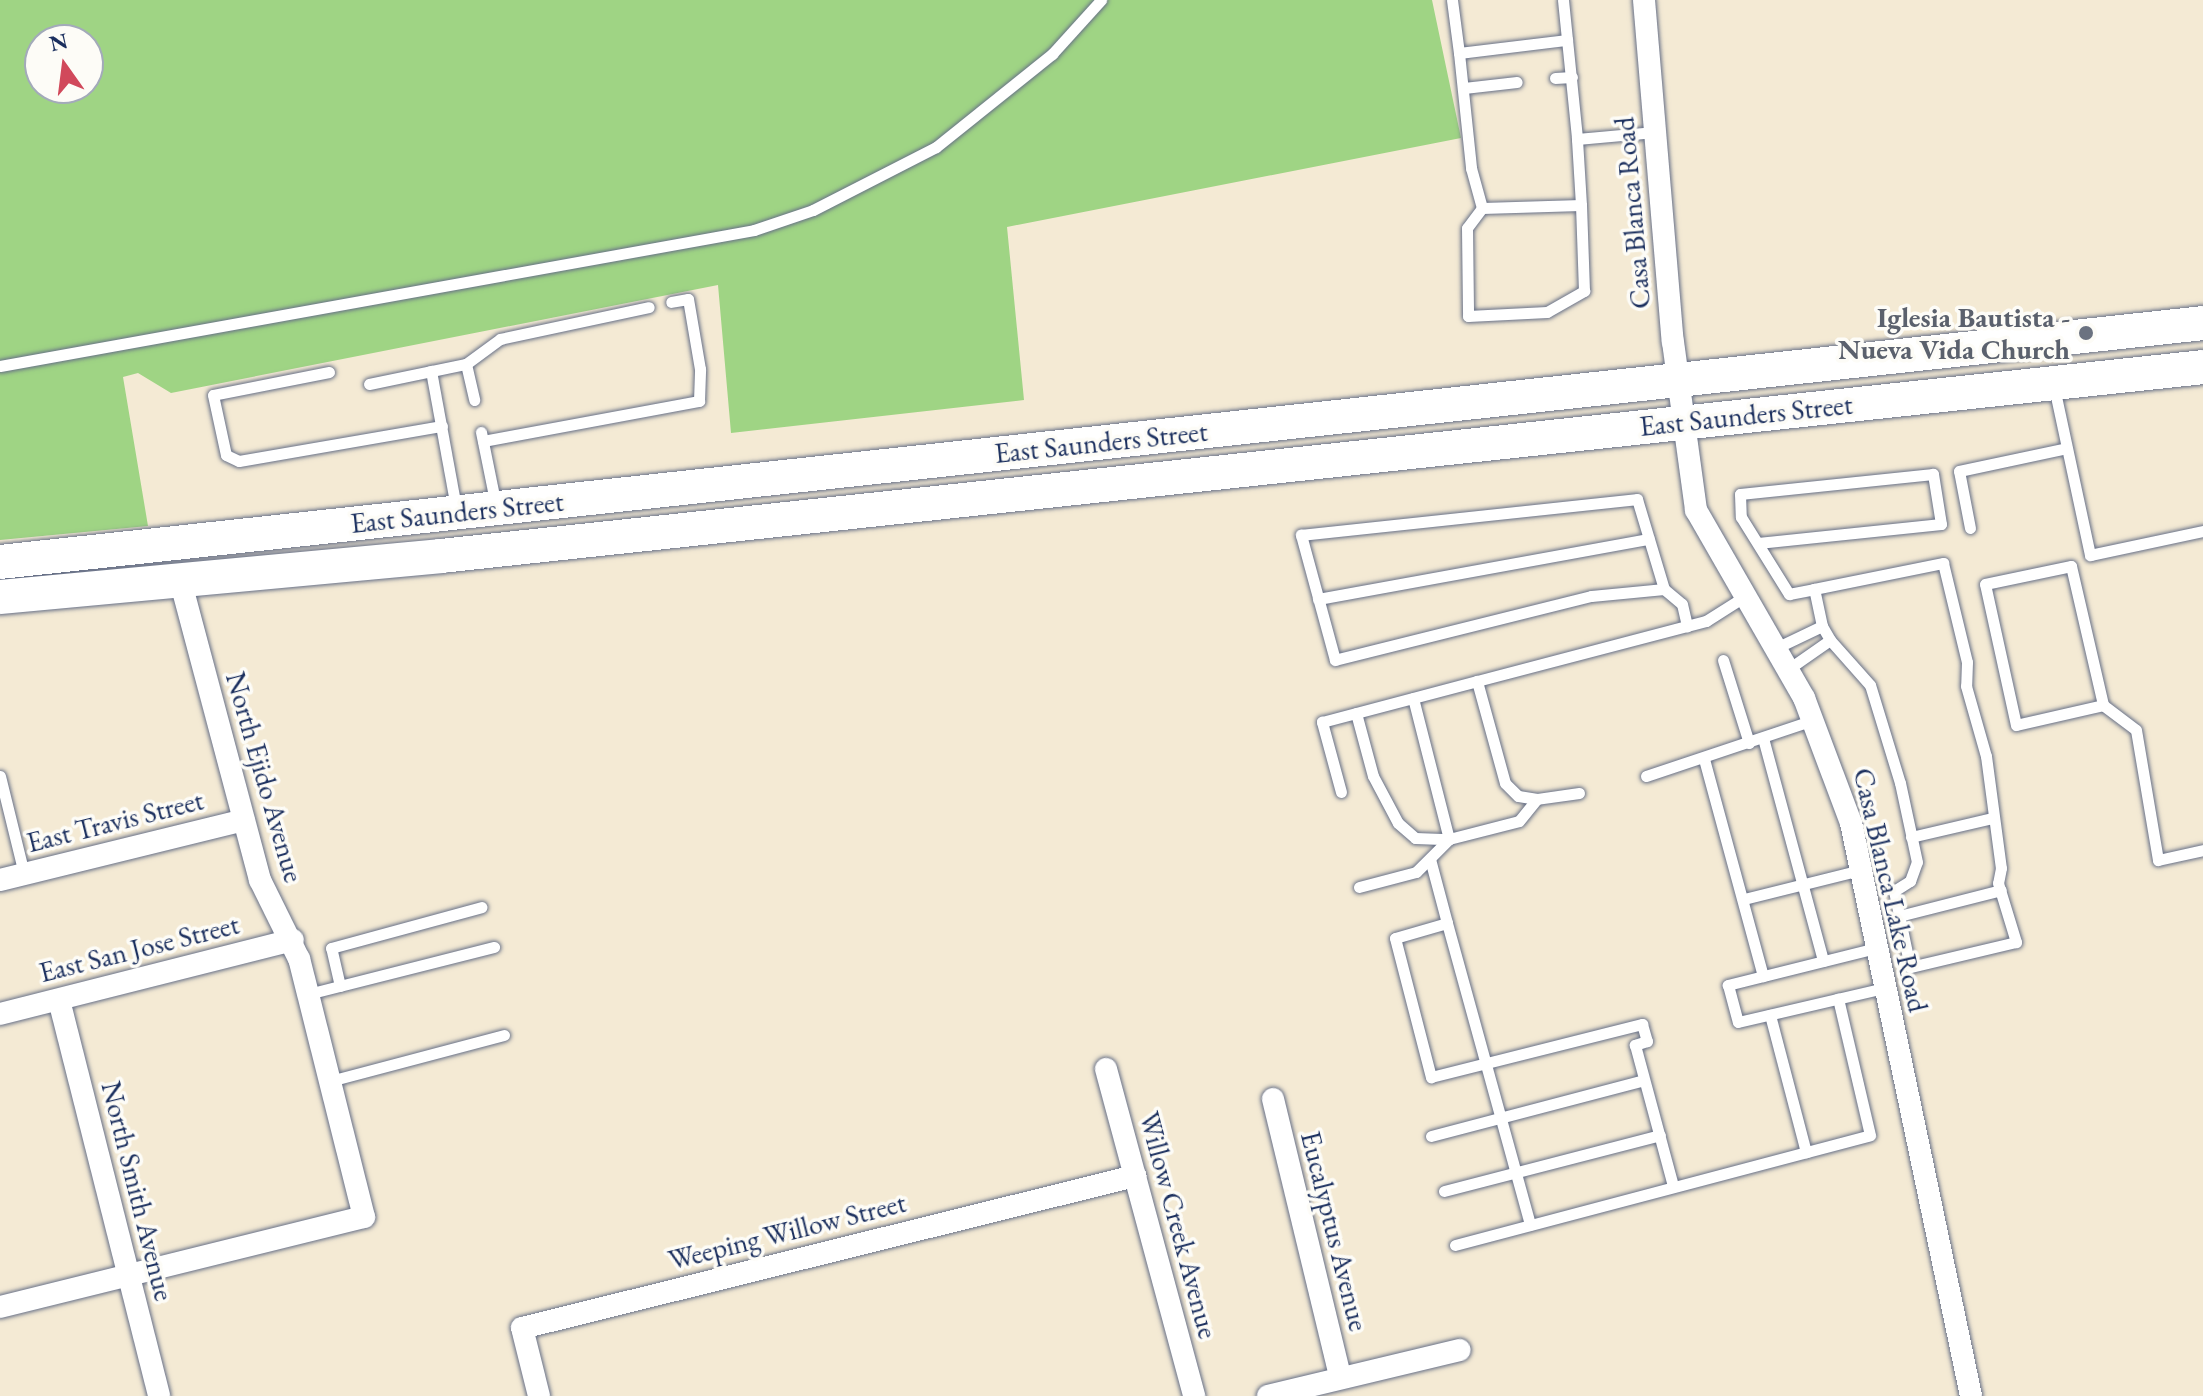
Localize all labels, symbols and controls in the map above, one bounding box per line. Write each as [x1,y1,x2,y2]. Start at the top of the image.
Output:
north arrow [24,24,104,104]
text: N [46,26,71,58]
street label: Casa Blanca Road [1607,116,1657,310]
place label: Iglesia Bautista - Nueva Vida Church [1838,300,2070,366]
marker: Iglesia Bautista - Nueva Vida Church [2077,324,2095,342]
street label: East Saunders Street [1638,387,1854,443]
street label: East Saunders Street [993,414,1209,470]
street label: East Saunders Street [349,484,565,540]
street label: North Ejido Avenue [219,668,311,886]
street label: Casa Blanca Lake Road [1847,765,1935,1015]
street label: East Travis Street [23,783,207,859]
street label: East San Jose Street [36,907,242,989]
street label: North Smith Avenue [94,1078,182,1304]
street label: Willow Creek Avenue [1133,1108,1225,1342]
street label: Eucalyptus Avenue [1294,1128,1376,1334]
street label: Weeping Willow Street [665,1185,909,1277]

